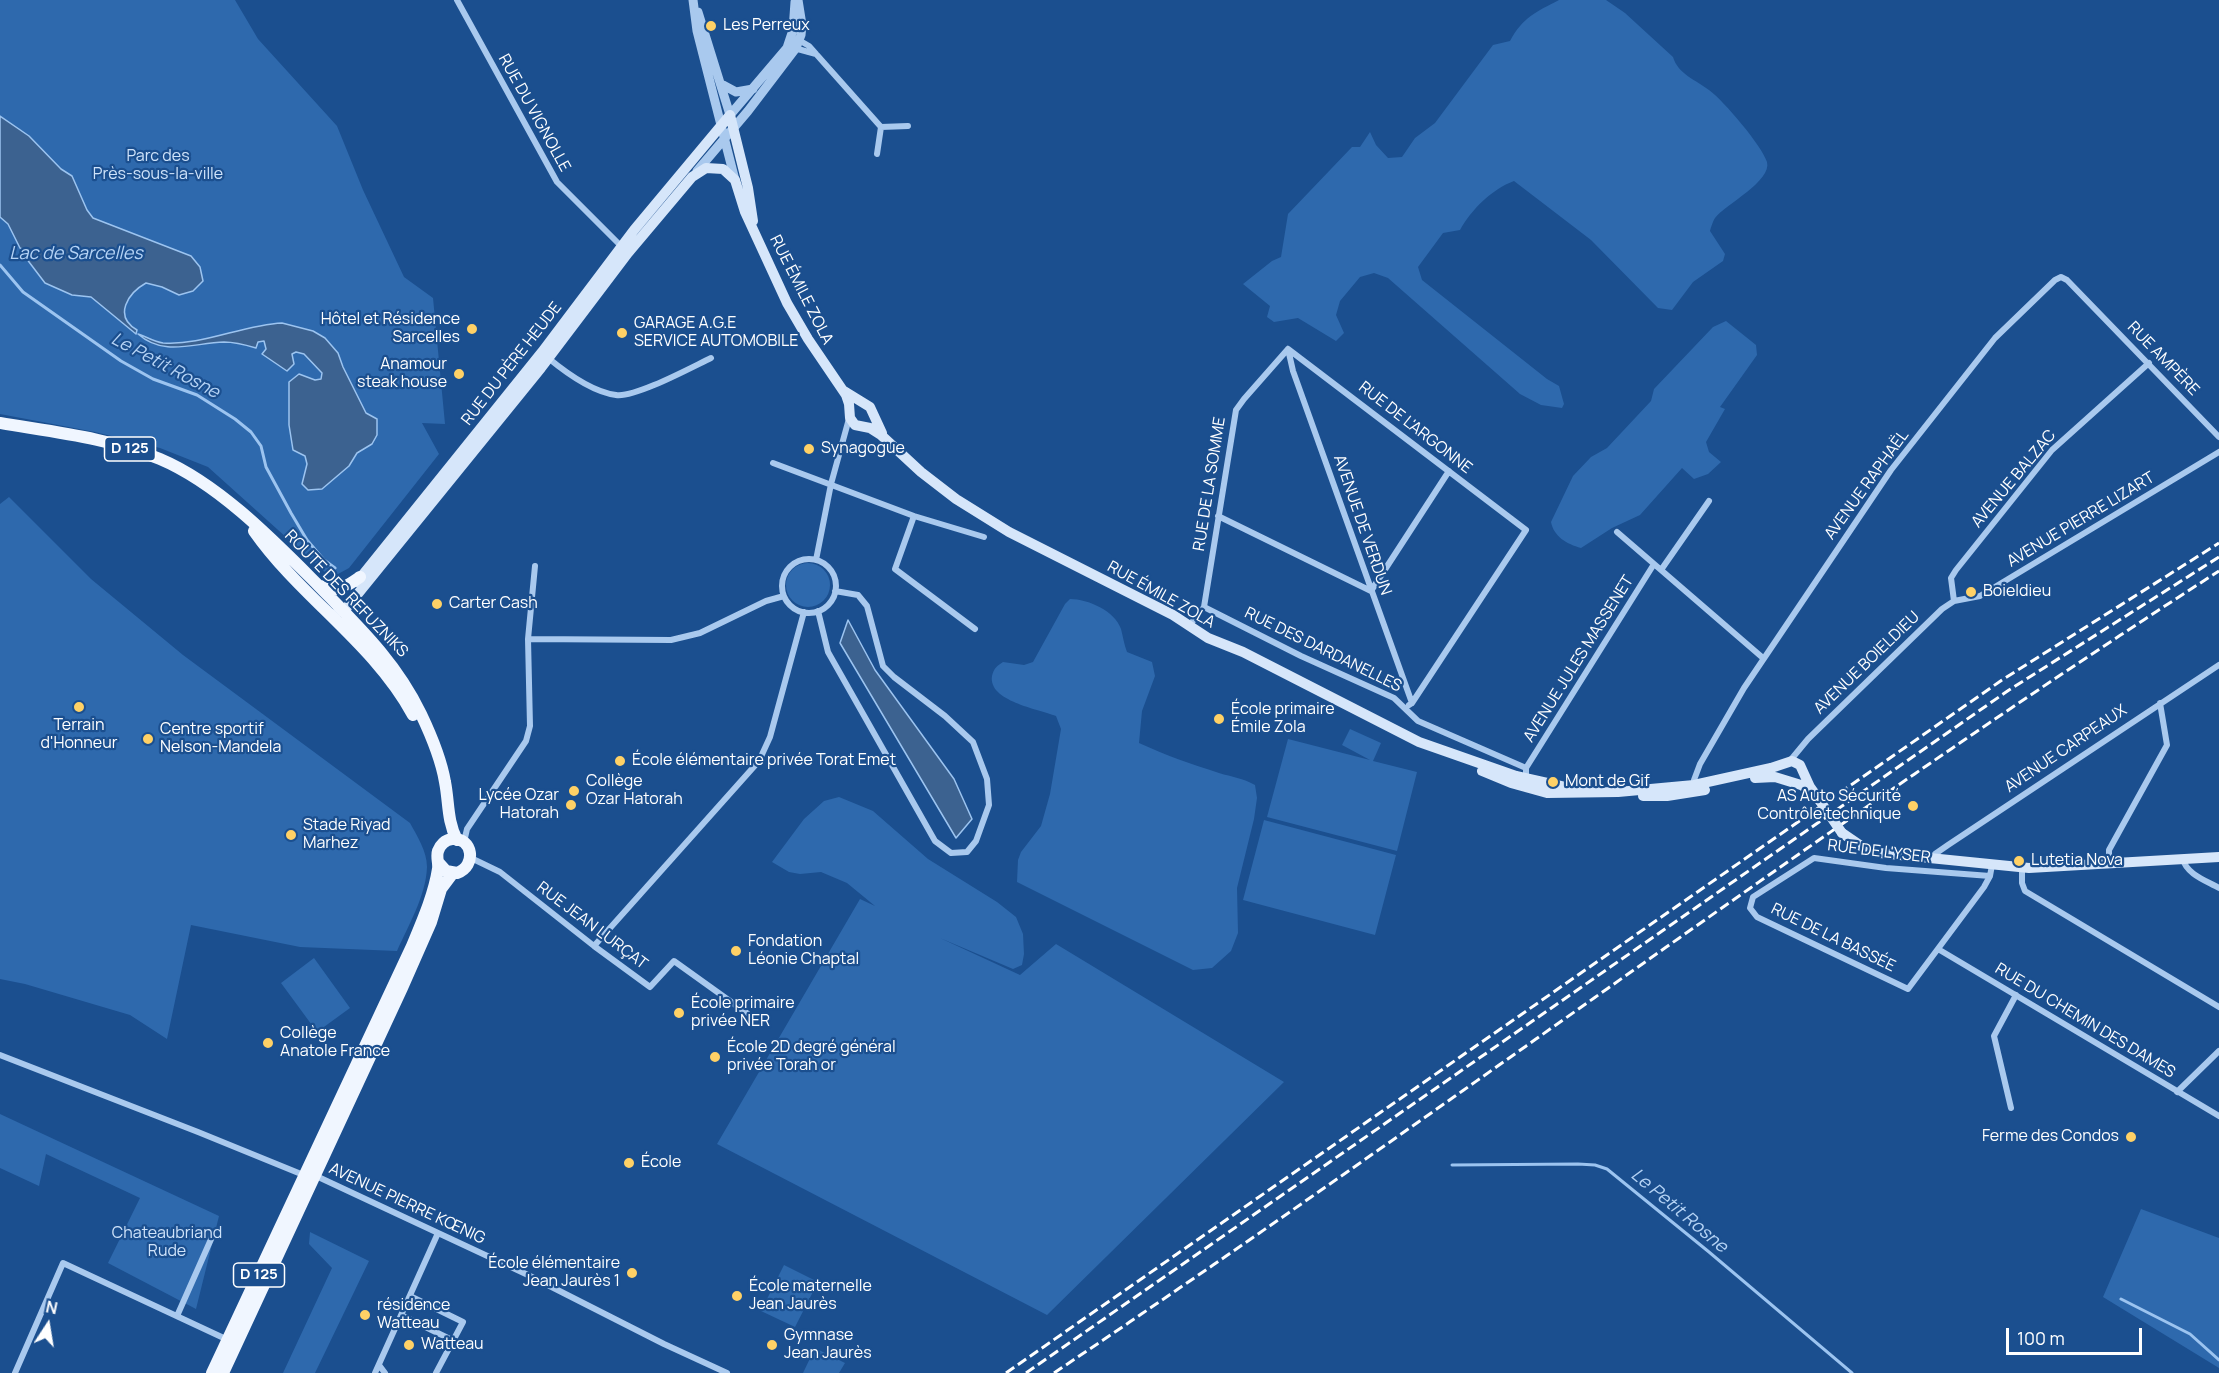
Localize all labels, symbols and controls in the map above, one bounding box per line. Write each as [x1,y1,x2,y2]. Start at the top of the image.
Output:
place label: Les Perreux [723,16,810,36]
marker: Les Perreux [704,19,718,33]
street label: RUE DU VIGNOLLE [494,51,574,175]
park label: Parc des Près-sous-la-ville [93,147,223,185]
street label: RUE ÉMILE ZOLA [765,232,837,348]
water label: Lac de Sarcelles [9,243,143,265]
street label: RUE DU PÈRE HEUDE [458,299,566,429]
place label: Hôtel et Résidence Sarcelles [321,310,460,348]
place label: GARAGE A.G.E SERVICE AUTOMOBILE [634,314,798,352]
street label: RUE AMPÈRE [2123,318,2203,400]
marker: Hôtel et Résidence Sarcelles [465,322,479,336]
marker: GARAGE A.G.E SERVICE AUTOMOBILE [615,326,629,340]
water label: Le Petit Rosne [107,328,223,404]
place label: Anamour steak house [357,355,447,393]
marker: Anamour steak house [452,367,466,381]
street label: RUE DE L'ARGONNE [1354,378,1476,478]
street label: RUE DE LA SOMME [1190,416,1230,552]
street label: AVENUE BALZAC [1968,426,2060,532]
street label: AVENUE RAPHAËL [1821,427,1913,543]
road number: D 125 [104,437,156,461]
place label: Synagogue [821,439,905,459]
marker: Synagogue [802,442,816,456]
street label: AVENUE DE VERDUN [1329,452,1395,598]
street label: AVENUE PIERRE LIZART [2004,468,2158,572]
street label: ROUTE DES REFUZNIKS [280,526,412,662]
street label: RUE ÉMILE ZOLA [1104,557,1218,633]
street label: AVENUE JULES MASSENET [1520,572,1638,746]
place label: Boieldieu [1983,582,2051,602]
marker: Boieldieu [1964,585,1978,599]
place label: Carter Cash [449,594,538,614]
marker: Carter Cash [430,597,444,611]
street label: RUE DES DARDANELLES [1241,604,1405,696]
street label: AVENUE BOIELDIEU [1810,608,1924,718]
marker: Terrain d'Honneur [72,700,86,714]
place label: École primaire Émile Zola [1231,700,1335,738]
street label: AVENUE CARPEAUX [2001,701,2131,797]
marker: École primaire Émile Zola [1212,712,1226,726]
place label: Terrain d'Honneur [41,716,117,754]
place label: Centre sportif Nelson-Mandela [160,720,281,758]
marker: Centre sportif Nelson-Mandela [141,732,155,746]
place label: École élémentaire privée Torat Emet [632,751,896,771]
marker: École élémentaire privée Torat Emet [613,754,627,768]
place label: Collège Ozar Hatorah [586,772,683,810]
place label: Mont de Gif [1565,772,1650,792]
marker: Mont de Gif [1546,775,1560,789]
marker: Collège Ozar Hatorah [567,784,581,798]
place label: Lycée Ozar Hatorah [479,786,559,824]
place label: AS Auto Sécurité Contrôle technique [1757,787,1901,825]
marker: Lycée Ozar Hatorah [564,798,578,812]
marker: AS Auto Sécurité Contrôle technique [1906,799,1920,813]
place label: Stade Riyad Marhez [303,816,391,854]
marker: Stade Riyad Marhez [284,828,298,842]
street label: RUE DE L'YSER [1826,836,1932,868]
place label: Lutetia Nova [2031,851,2123,871]
marker: Lutetia Nova [2012,854,2026,868]
street label: RUE JEAN LURÇAT [533,878,651,974]
street label: RUE DE LA BASSÉE [1768,900,1898,976]
place label: Fondation Léonie Chaptal [748,932,859,970]
marker: Fondation Léonie Chaptal [729,944,743,958]
street label: RUE DU CHEMIN DES DAMES [1991,960,2179,1082]
place label: École primaire privée NER [691,994,795,1032]
marker: École primaire privée NER [672,1006,686,1020]
place label: Collège Anatole France [280,1024,390,1062]
marker: Collège Anatole France [261,1036,275,1050]
place label: École 2D degré général privée Torah or [727,1038,896,1076]
marker: École 2D degré général privée Torah or [708,1050,722,1064]
place label: Ferme des Condos [1982,1127,2119,1147]
marker: Ferme des Condos [2124,1130,2138,1144]
place label: École [641,1153,681,1173]
marker: École [622,1156,636,1170]
street label: AVENUE PIERRE KŒNIG [326,1159,488,1249]
water label: Le Petit Rosne [1626,1164,1732,1258]
park label: Chateaubriand Rude [112,1224,222,1262]
place label: École élémentaire Jean Jaurès 1 [488,1254,620,1292]
road number: D 125 [234,1263,284,1287]
marker: École élémentaire Jean Jaurès 1 [625,1266,639,1280]
place label: École maternelle Jean Jaurès [749,1277,872,1315]
marker: École maternelle Jean Jaurès [730,1289,744,1303]
north arrow [18,1295,78,1355]
text: N [44,1295,60,1319]
place label: résidence Watteau [377,1296,450,1334]
marker: résidence Watteau [358,1308,372,1322]
scale bar [2009,1316,2146,1354]
place label: Gymnase Jean Jaurès [784,1326,872,1364]
text: 100 m [2017,1326,2065,1350]
place label: Watteau [421,1335,484,1355]
marker: Watteau [402,1338,416,1352]
marker: Gymnase Jean Jaurès [765,1338,779,1352]

